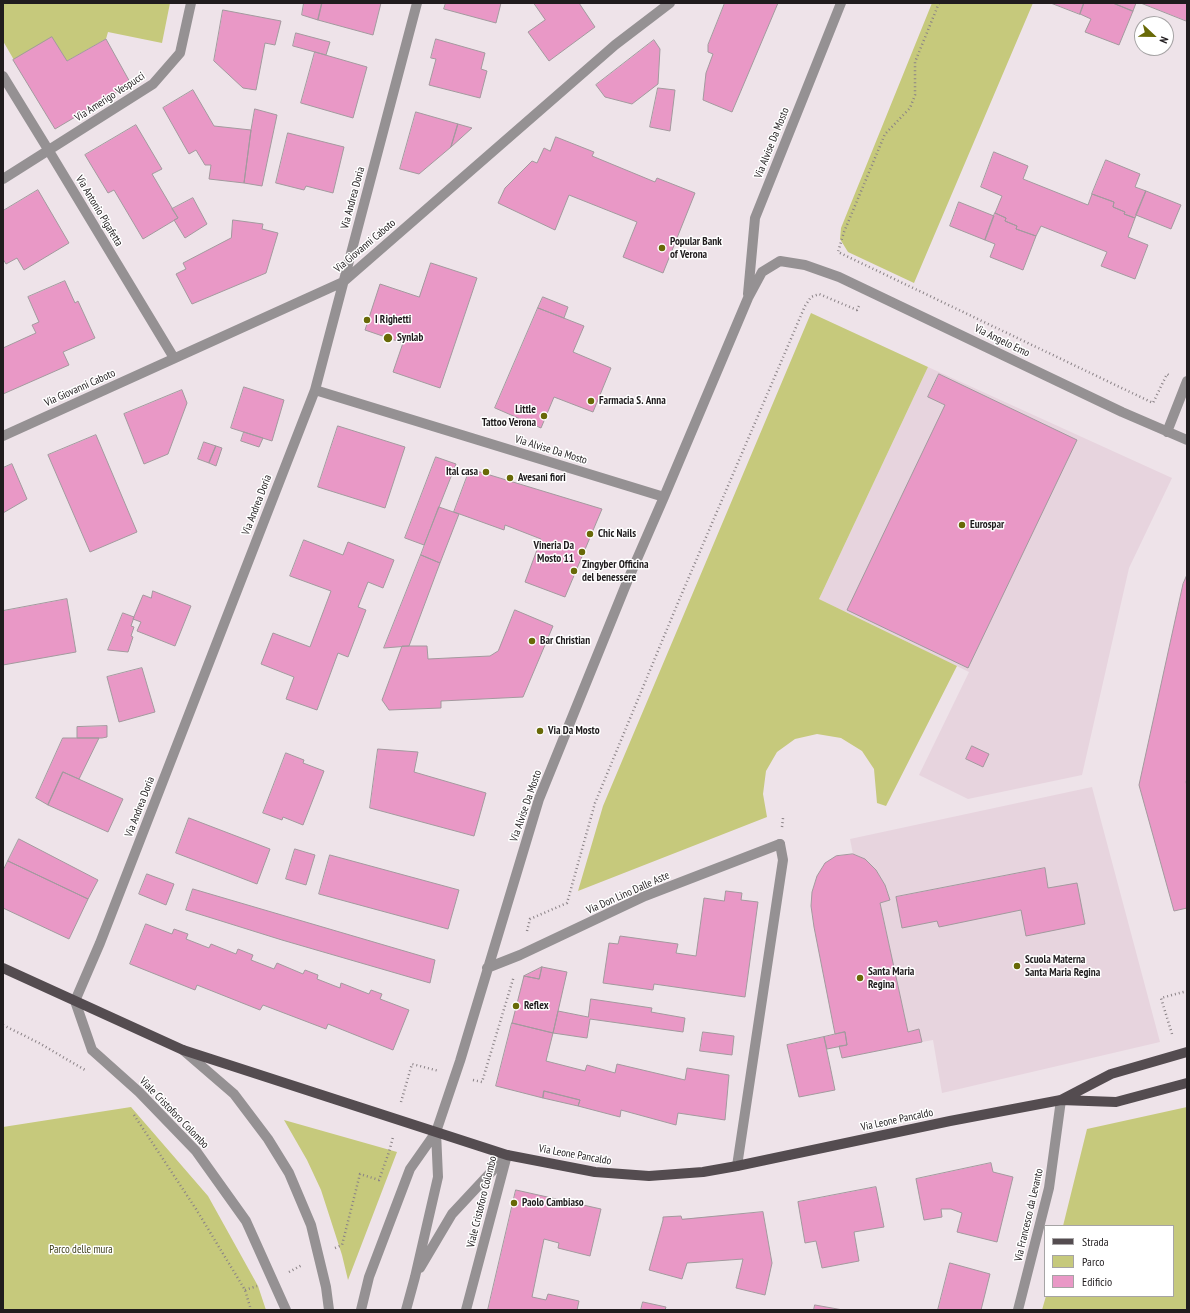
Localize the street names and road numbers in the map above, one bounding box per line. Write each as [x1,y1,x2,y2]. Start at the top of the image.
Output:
street label: Via Amerigo Vespucci [73,69,147,125]
street label: Via Alvise Da Mosto [752,106,792,180]
street label: Via Andrea Doria [338,166,368,230]
street label: Via Antonio Pigafetta [73,173,125,249]
street label: Via Giovanni Caboto [332,216,398,276]
street label: Via Angelo Emo [972,322,1032,360]
street label: Via Giovanni Caboto [43,366,117,410]
street label: Via Alvise Da Mosto [513,433,589,467]
street label: Via Andrea Doria [239,473,275,537]
street label: Via Alvise Da Mosto [508,768,544,844]
street label: Via Andrea Doria [122,775,158,839]
street label: Via Don Lino Dalle Aste [585,869,671,917]
street label: Viale Cristoforo Colombo [137,1075,211,1151]
street label: Via Leone Pancaldo [860,1106,934,1134]
street label: Via Leone Pancaldo [538,1142,612,1168]
street label: Viale Cristoforo Colombo [464,1155,500,1249]
street label: Via Francesco da Levanto [1012,1167,1046,1263]

